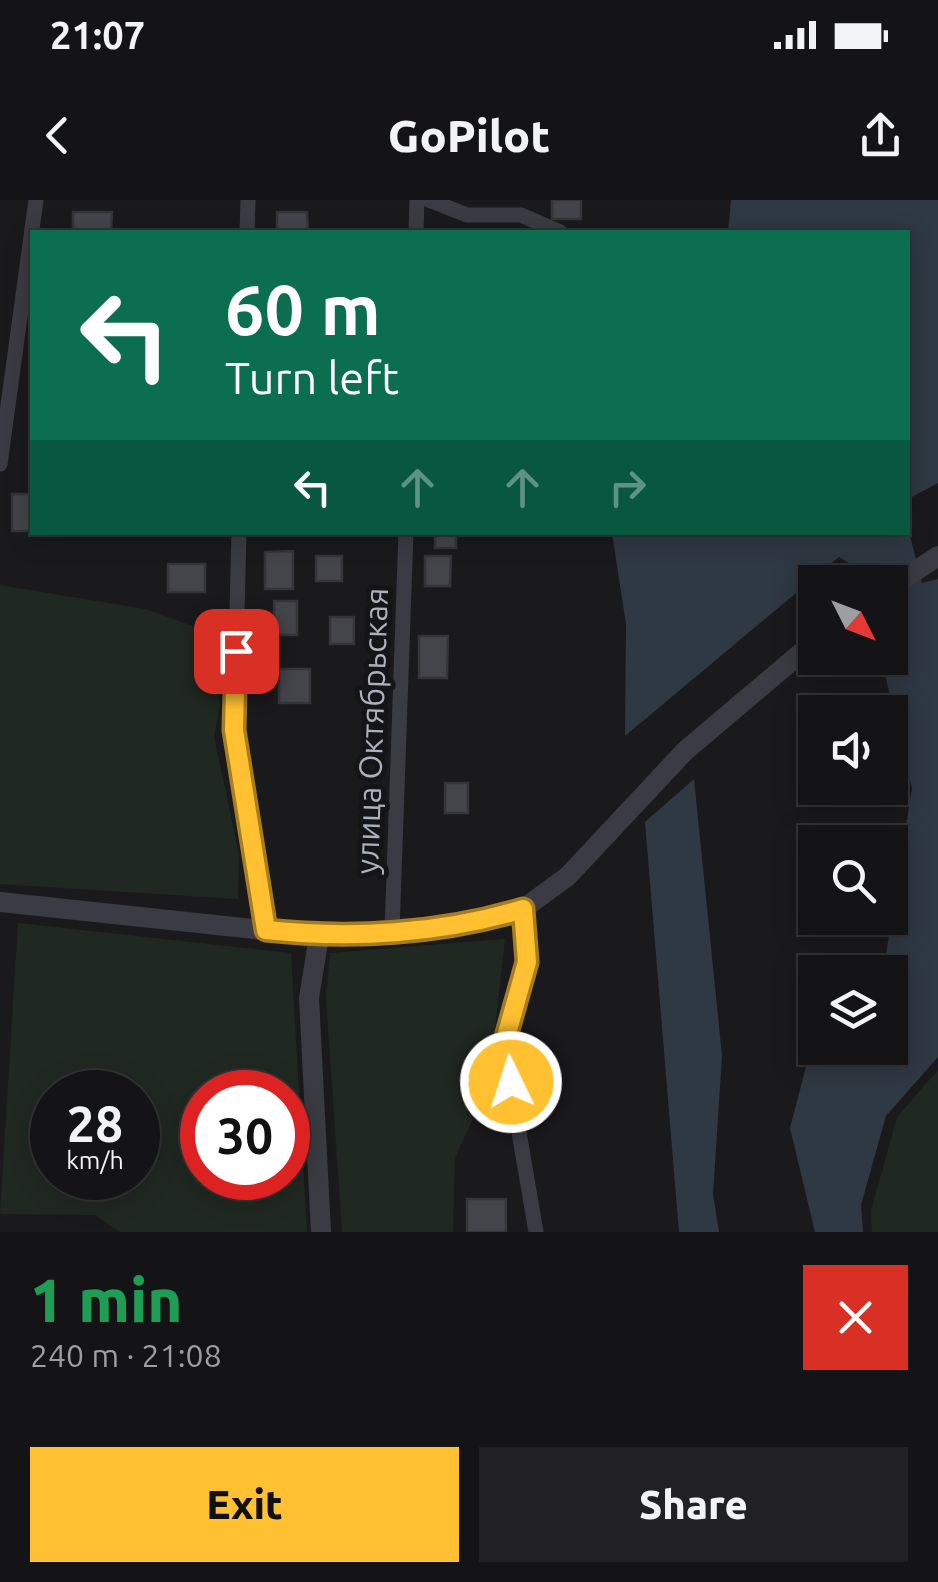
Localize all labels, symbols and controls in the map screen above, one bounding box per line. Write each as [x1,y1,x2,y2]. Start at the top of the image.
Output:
text: 21:07 [50,14,145,56]
icon: back [30,108,85,163]
icon: share [853,108,908,163]
text: GoPilot [388,110,550,161]
icon: left [60,270,190,400]
text: 60 m [225,270,381,348]
text: Turn left [225,352,399,403]
icon: left [285,460,340,515]
icon: ahead [390,460,445,515]
icon: ahead [495,460,550,515]
icon: right [600,460,655,515]
north arrow [798,565,908,675]
map controls [798,565,908,1065]
street label: улица Октябрьская [348,587,394,875]
pin [194,609,279,694]
icon: arrive [209,624,264,679]
button: sound [798,695,908,805]
button: search [798,825,908,935]
button: layers [798,955,908,1065]
position arrow [459,1030,563,1134]
speed limit sign: 30 [180,1070,310,1200]
text: 28 [67,1095,123,1151]
text: km/h [66,1146,124,1174]
button: close [803,1265,908,1370]
text: 1 min [30,1266,183,1333]
text: 240 m · 21:08 [30,1337,222,1373]
button: Exit [30,1447,459,1562]
button: Share [479,1447,908,1562]

